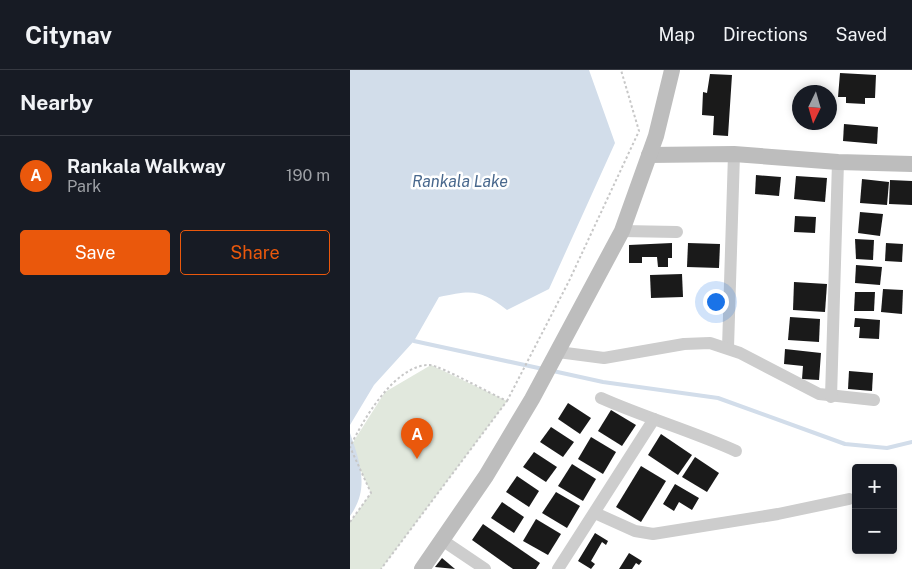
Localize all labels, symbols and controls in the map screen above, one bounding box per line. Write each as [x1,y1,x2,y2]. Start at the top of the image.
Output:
text: Citynav [25,21,112,49]
text: Map [658,24,695,45]
text: Directions [723,24,808,45]
text: Saved [836,24,887,45]
north arrow [792,85,837,130]
text: Nearby [20,90,93,115]
text: Rankala Walkway [67,155,226,177]
text: A [30,166,42,185]
text: 190 m [286,166,330,185]
water label: Rankala Lake [412,172,508,191]
text: Park [67,177,101,196]
button: Save [20,230,170,275]
button: Share [180,230,330,275]
your location [703,289,729,315]
pin: A [401,418,433,459]
map controls [852,464,897,554]
button: + [852,464,897,509]
button: − [852,509,897,554]

